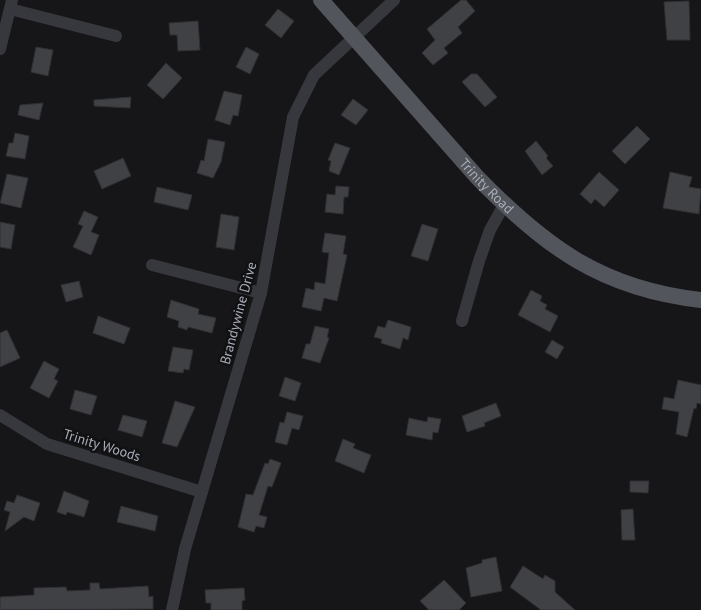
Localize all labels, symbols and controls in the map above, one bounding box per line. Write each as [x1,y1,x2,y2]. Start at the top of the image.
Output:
street label: Trinity Road [456,154,518,218]
street label: Brandywine Drive [216,260,260,366]
street label: Trinity Woods [61,425,143,465]

